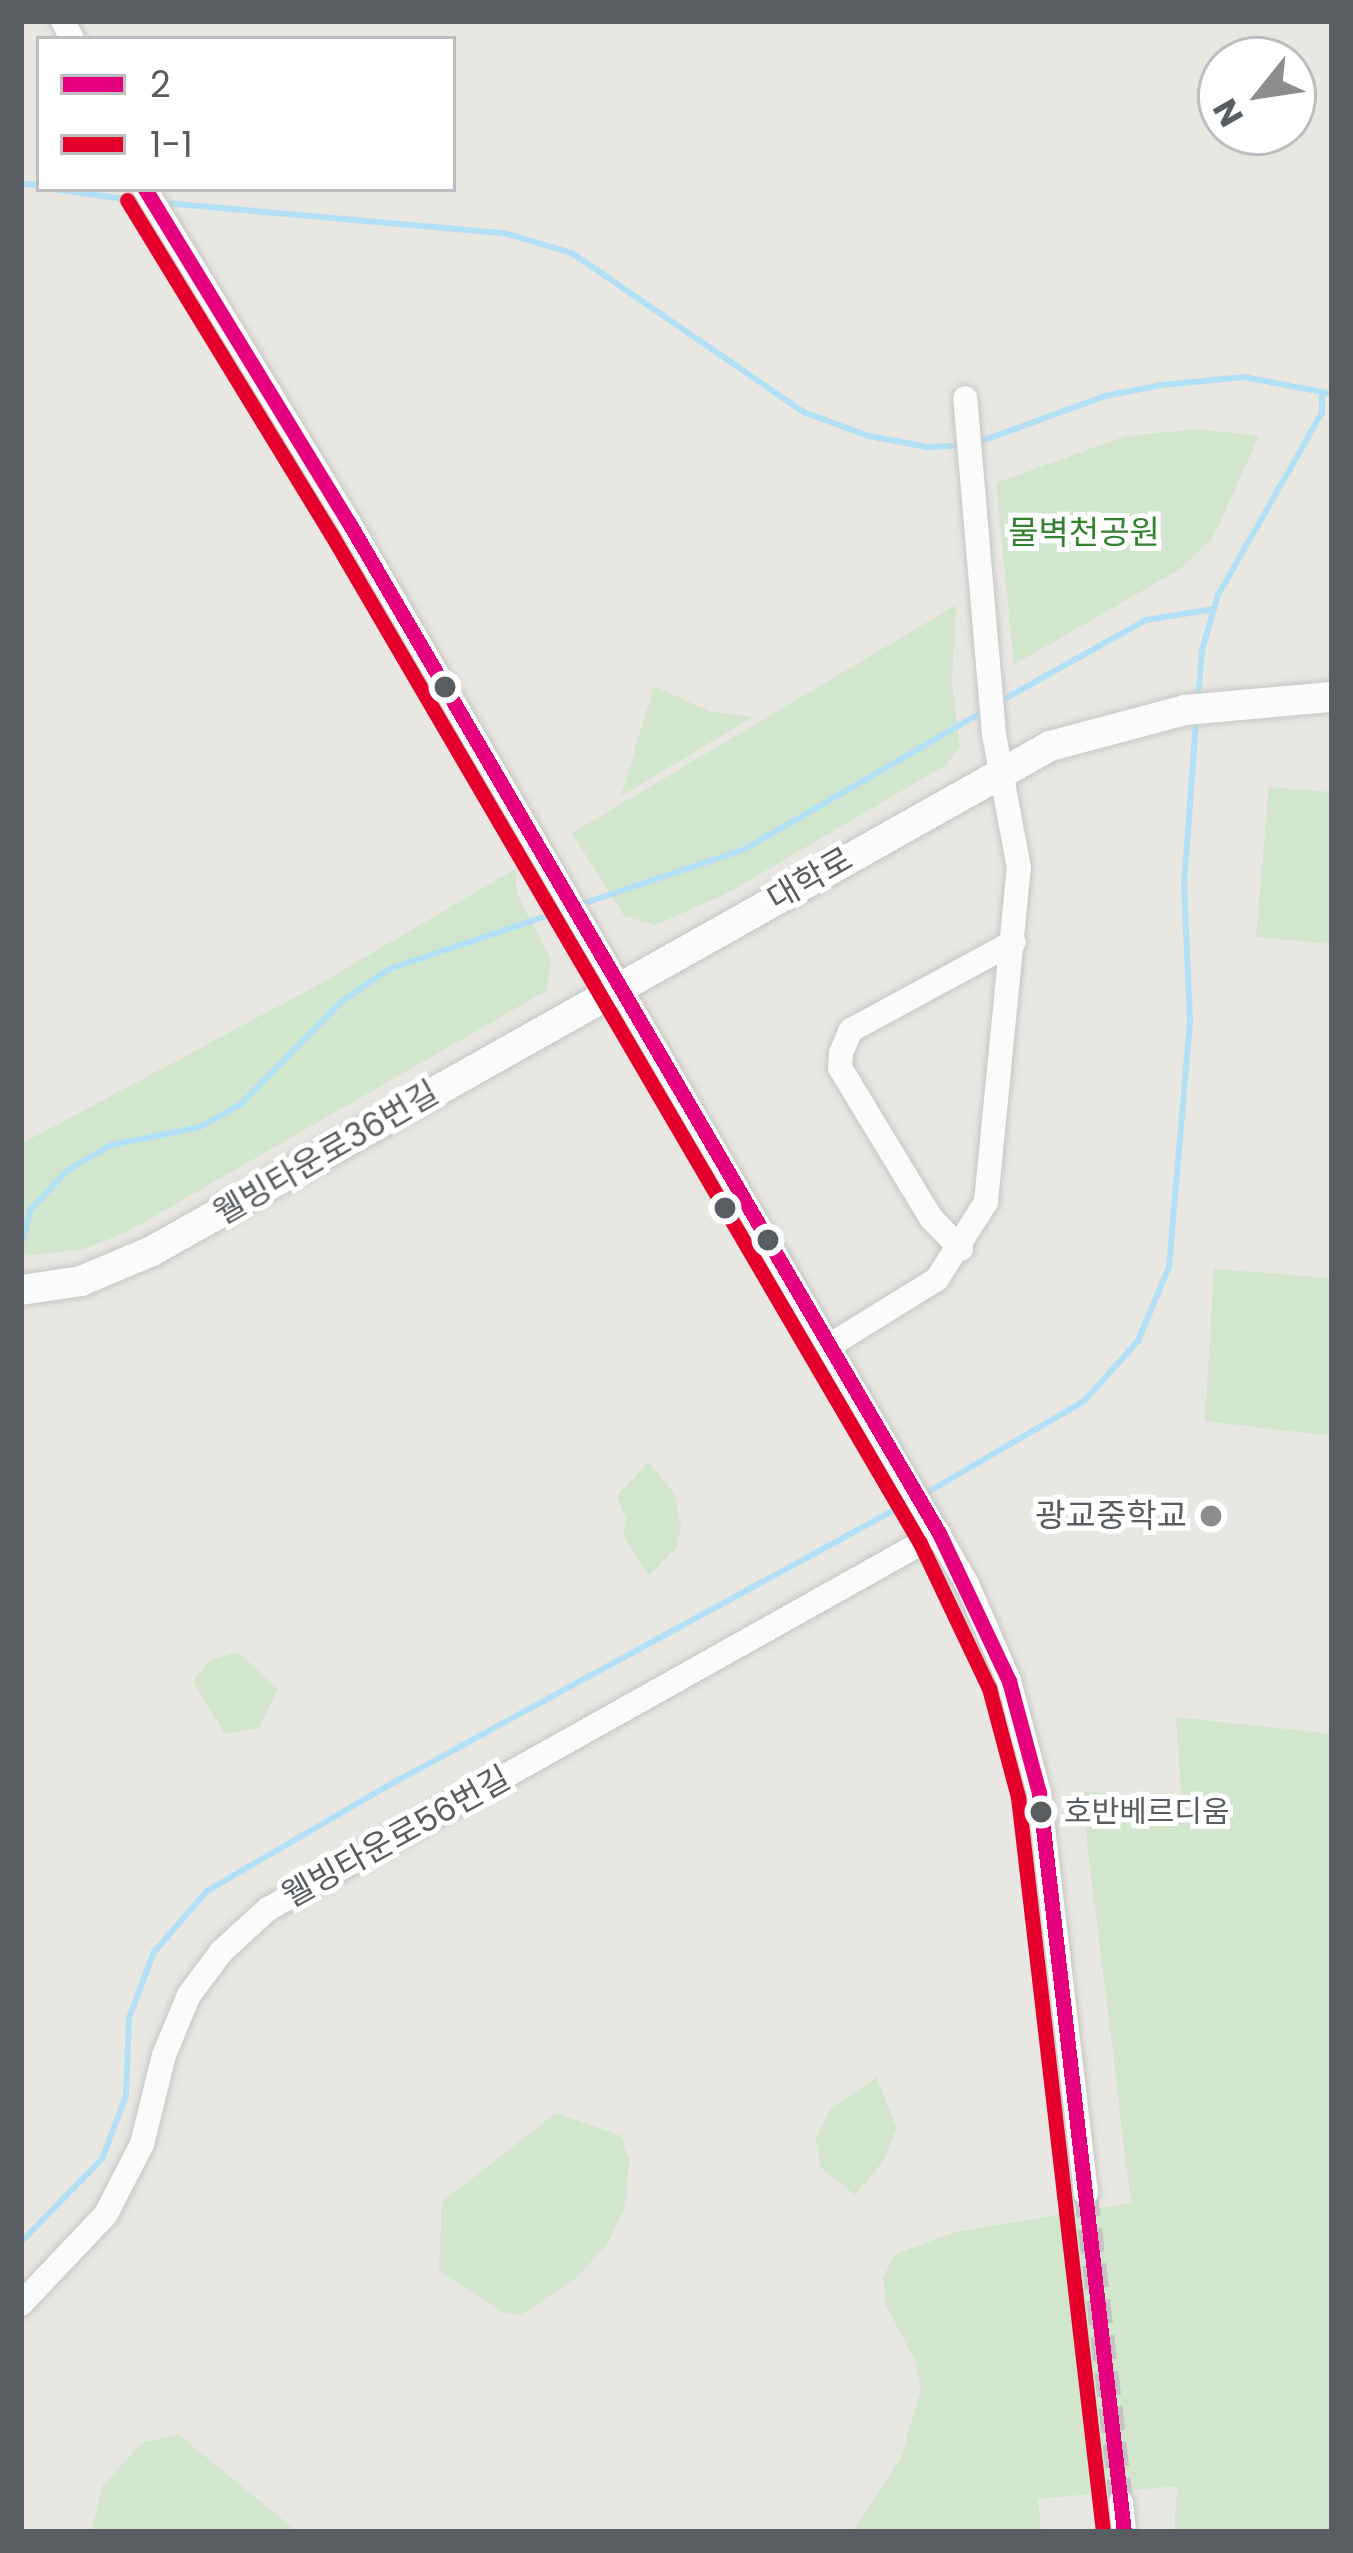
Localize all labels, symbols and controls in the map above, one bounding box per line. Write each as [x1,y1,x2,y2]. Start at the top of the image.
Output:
legend [36,36,456,192]
north arrow [1197,36,1317,156]
text: 2 [150,59,171,110]
text: N [1201,90,1255,135]
text: 1-1 [150,119,193,170]
park label: 물벽천공원 [1008,513,1160,553]
unlabelled marker [434,676,456,698]
street label: 대학로 [761,839,859,919]
street label: 웰빙타운로36번길 [207,1073,445,1233]
unlabelled marker [714,1197,736,1219]
unlabelled marker [757,1229,779,1251]
place label: 광교중학교 [1035,1496,1187,1536]
marker: 광교중학교 [1198,1503,1224,1529]
street label: 웰빙타운로56번길 [275,1758,517,1916]
place label: 호반베르디움 [1064,1794,1230,1830]
marker: 호반베르디움 [1030,1801,1052,1823]

